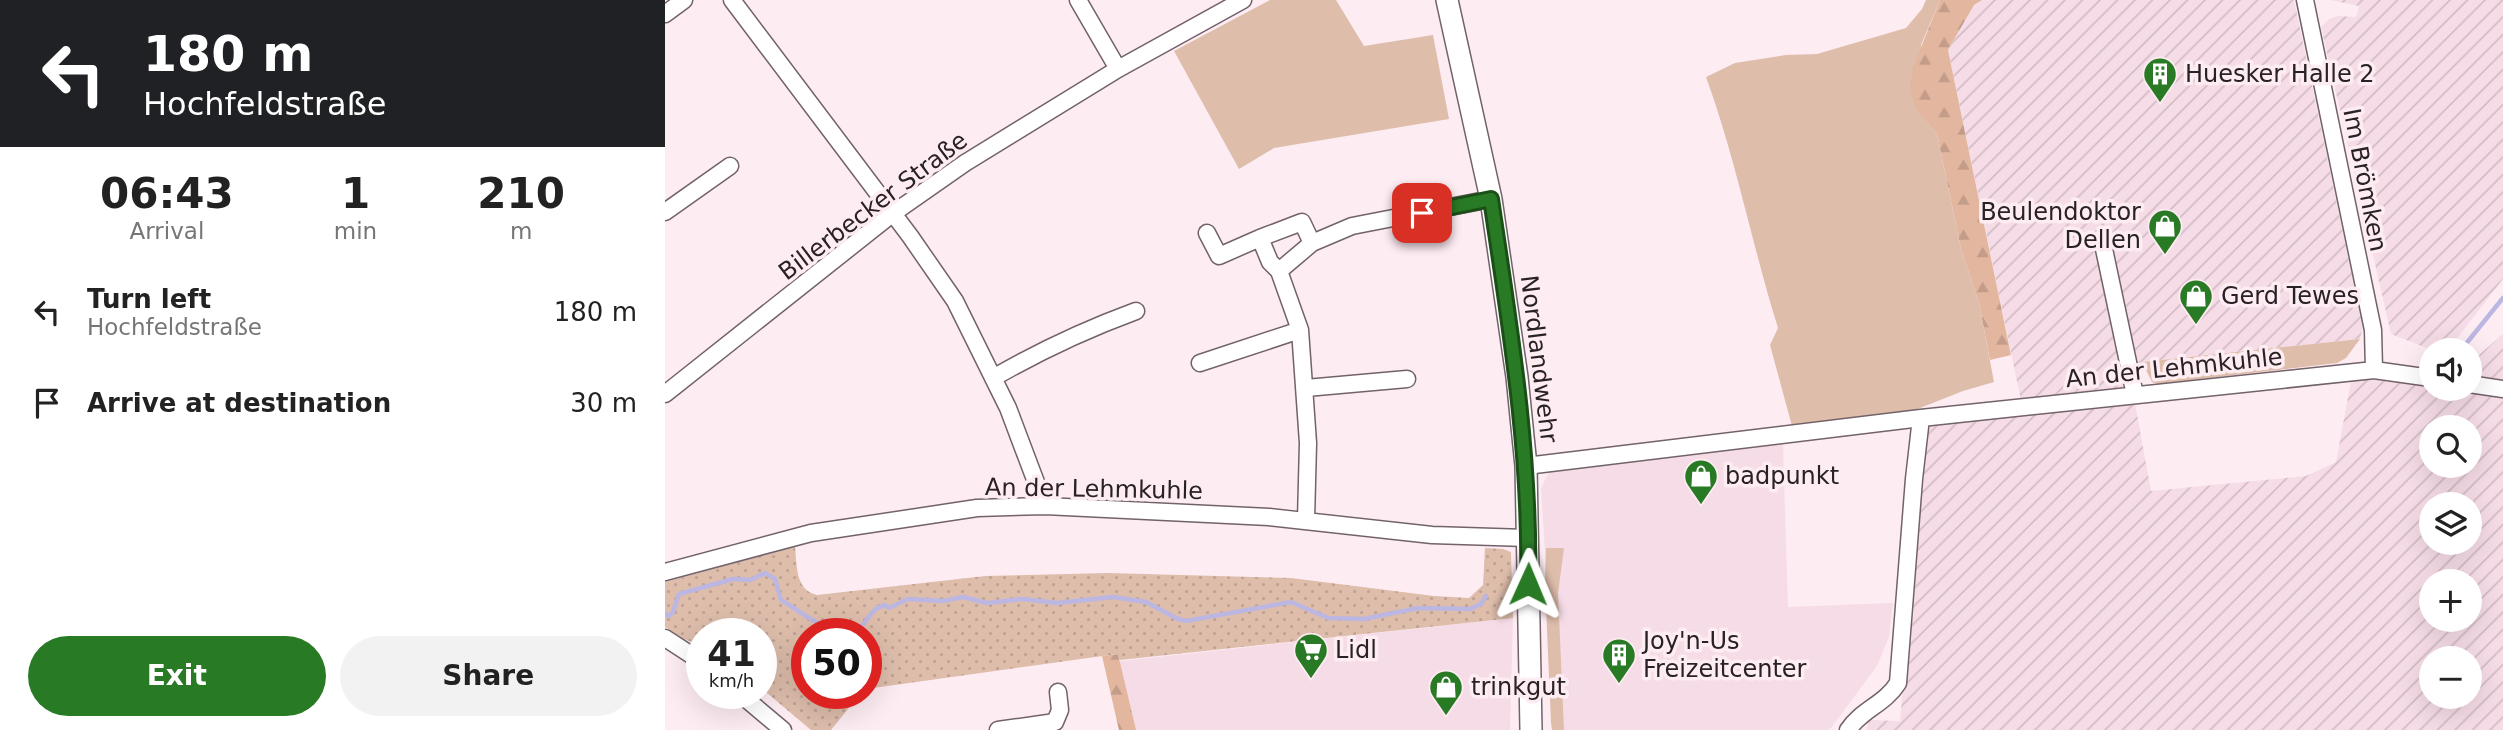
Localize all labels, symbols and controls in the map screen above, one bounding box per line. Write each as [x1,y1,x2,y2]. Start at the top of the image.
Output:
text: 180 m [143,26,313,83]
icon: left [28,28,119,119]
building icon: Huesker Halle 2 [2141,55,2179,104]
place label: Huesker Halle 2 [2185,60,2375,88]
text: Hochfeldstraße [143,85,387,123]
street label: Im Brömken [2337,106,2393,254]
street label: Billerbecker Straße [773,126,973,286]
text: 06:43 [100,169,234,218]
text: 1 [341,169,370,218]
text: 210 [477,169,565,218]
pin [1392,183,1452,243]
icon: arrive [1403,194,1441,232]
place label: Beulendoktor Dellen [1980,198,2141,254]
shop icon: Beulendoktor Dellen [2146,207,2184,256]
text: Arrival [130,218,204,244]
text: min [334,218,377,244]
text: m [510,218,532,244]
street label: Nordlandwehr [1515,274,1563,445]
shop icon: Gerd Tewes [2177,277,2215,326]
place label: Gerd Tewes [2221,282,2359,310]
text: Turn left [87,284,211,314]
icon: left [28,293,66,331]
text: 180 m [554,297,637,327]
text: Hochfeldstraße [87,314,262,340]
map controls [2419,338,2482,709]
button: sound [2419,338,2482,401]
street label: An der Lehmkuhle [2064,343,2284,393]
icon: arrive [28,384,66,422]
text: Arrive at destination [87,388,391,418]
text: 30 m [570,388,637,418]
button: search [2419,415,2482,478]
shop icon: badpunkt [1682,457,1720,506]
place label: badpunkt [1725,462,1839,490]
street label: An der Lehmkuhle [985,473,1203,505]
button: layers [2419,492,2482,555]
position arrow [1491,547,1565,621]
button: + [2419,569,2482,632]
speed limit sign: 50 [791,618,882,709]
place label: Joy'n-Us Freizeitcenter [1641,627,1807,683]
supermarket icon: Lidl [1292,631,1330,680]
text: 41 [707,634,756,674]
button: Exit [28,636,326,716]
button: Share [340,636,637,716]
place label: Lidl [1335,636,1377,664]
building icon: Joy'n-Us Freizeitcenter [1600,636,1638,685]
button: − [2419,646,2482,709]
shop icon: trinkgut [1427,668,1465,717]
text: km/h [709,670,754,691]
place label: trinkgut [1471,673,1566,701]

